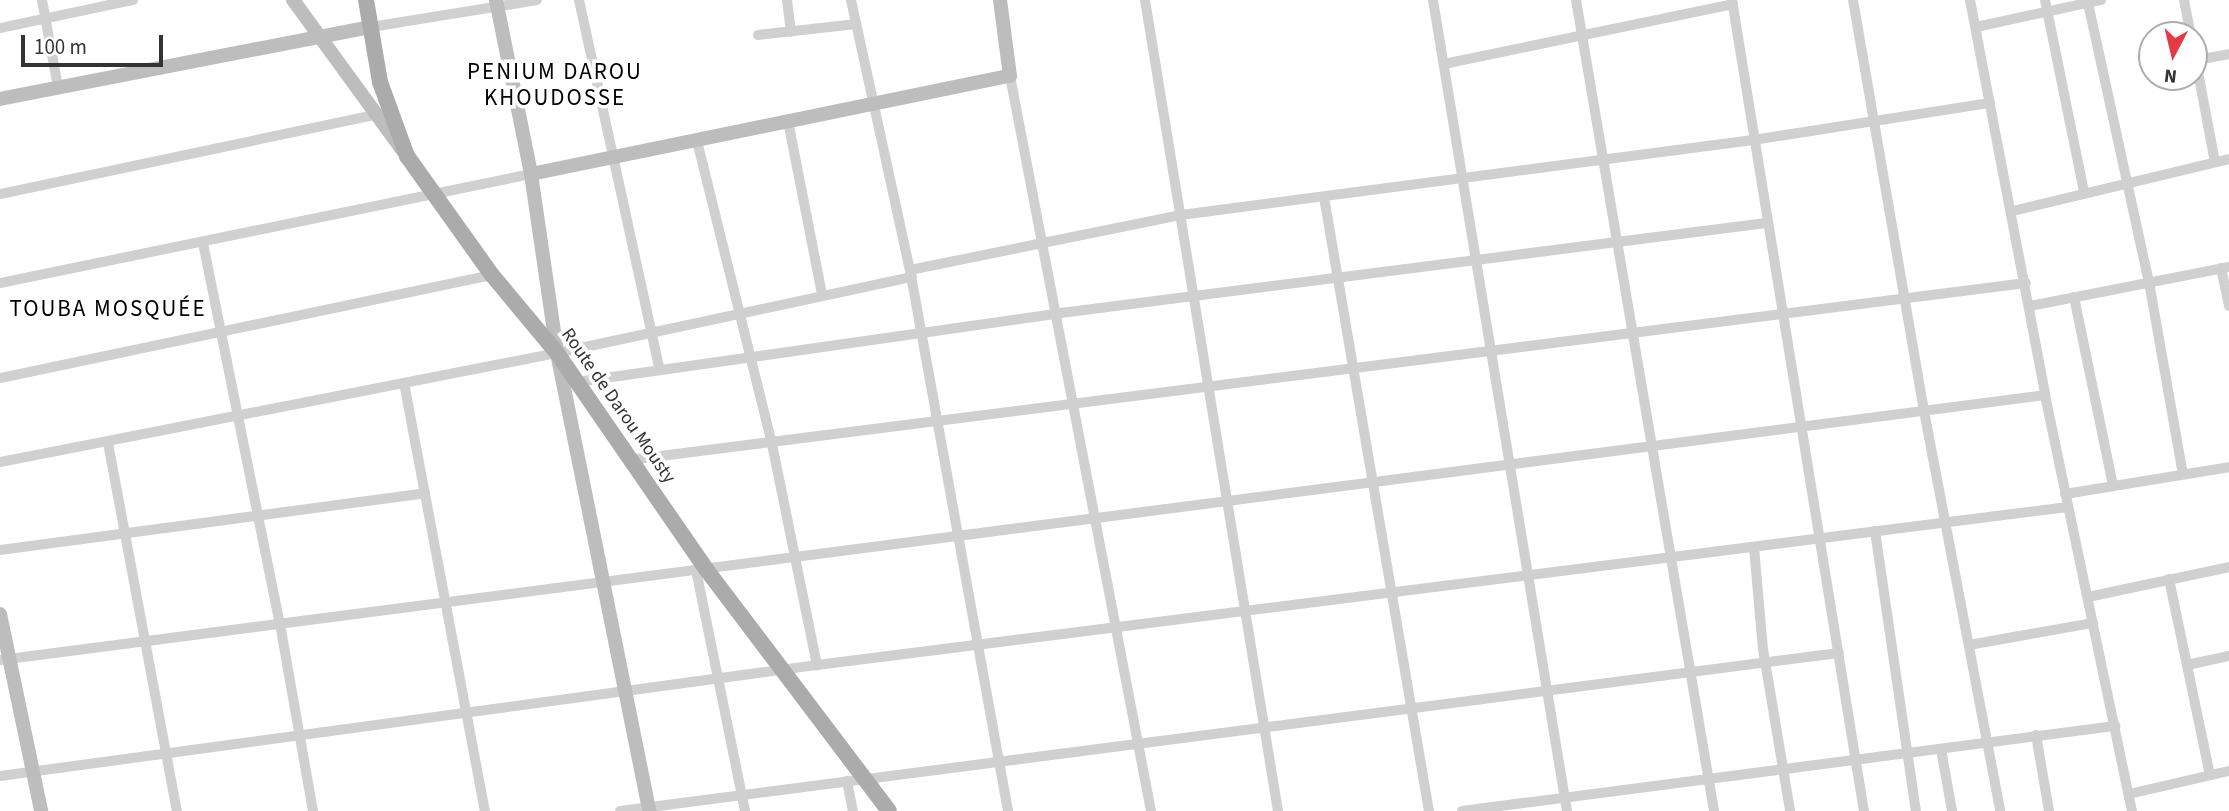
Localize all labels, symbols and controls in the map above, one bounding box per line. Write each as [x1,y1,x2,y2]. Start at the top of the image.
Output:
scale bar [24,21,166,65]
north arrow [2138,21,2208,91]
text: 100 m [34,32,87,62]
district label: PENIUM DAROU KHOUDOSSE [469,58,641,112]
text: N [2163,61,2179,90]
district label: TOUBA MOSQUÉE [11,295,205,323]
street label: Route de Darou Mousty [556,324,680,488]

